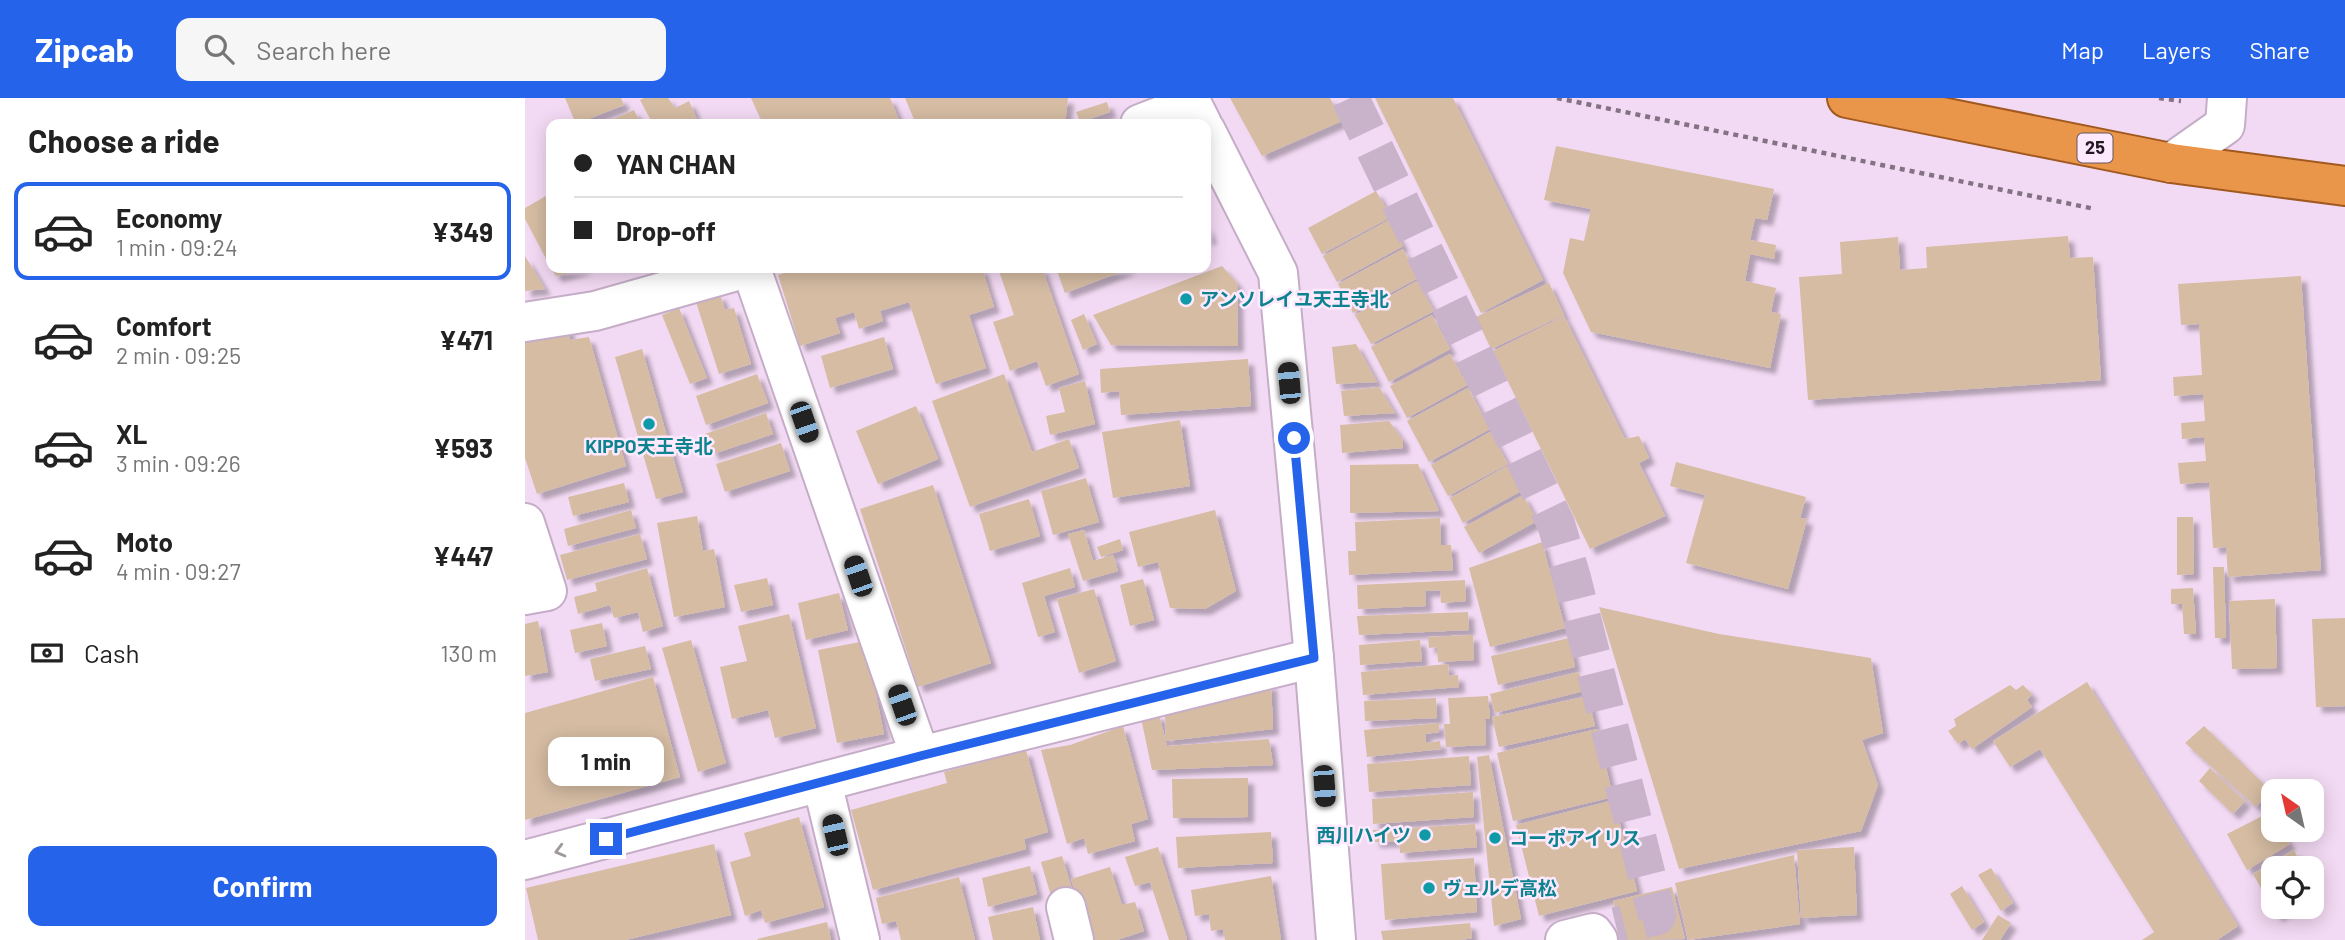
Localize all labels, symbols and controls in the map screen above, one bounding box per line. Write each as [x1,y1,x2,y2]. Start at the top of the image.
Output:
search box [176,18,666,81]
text: Zipcab [35,29,134,69]
icon: search [200,30,238,68]
text: Search here [256,34,391,65]
text: Map [2061,35,2104,64]
text: Layers [2142,35,2211,64]
text: Share [2249,35,2310,64]
text: Choose a ride [28,121,220,159]
road number: 25 [2077,134,2113,162]
text: YAN CHAN [616,148,736,179]
icon: car [32,200,95,263]
text: Economy [116,202,222,233]
text: Drop-off [616,215,716,246]
text: ¥349 [432,216,493,247]
text: 1 min · 09:24 [116,233,238,261]
place label: アンソレイユ天王寺北 [1200,287,1389,310]
marker: アンソレイユ天王寺北 [1178,291,1194,307]
icon: car [32,308,95,371]
text: Comfort [116,310,212,341]
text: ¥471 [439,324,493,355]
text: 2 min · 09:25 [116,341,241,369]
car [1277,361,1302,405]
car [788,399,821,445]
icon: car [32,416,95,479]
marker: KIPPO天王寺北 [641,416,657,432]
text: XL [116,418,147,449]
route start [1278,422,1310,454]
text: ¥593 [433,432,493,463]
place label: KIPPO天王寺北 [585,434,713,457]
text: 3 min · 09:26 [116,449,241,477]
icon: car [32,524,95,587]
text: Moto [116,526,173,557]
text: ¥447 [433,540,493,571]
car [842,553,875,599]
text: 4 min · 09:27 [116,557,241,585]
icon: cash [28,634,66,672]
text: Cash [84,637,139,668]
text: 130 m [440,639,497,667]
car [886,682,919,728]
callout: 1 min [548,738,664,786]
text: 1 min [581,747,631,775]
car [1313,764,1336,808]
north arrow [2261,779,2324,842]
map controls [2261,779,2324,919]
car [821,812,850,858]
route end [590,823,622,855]
place label: 西川ハイツ [1316,823,1411,846]
place label: コーポアイリス [1509,826,1641,849]
marker: 西川ハイツ [1417,827,1433,843]
marker: コーポアイリス [1487,830,1503,846]
one-way arrow [554,843,566,857]
button: Confirm [28,846,497,926]
button: locate [2261,856,2324,919]
place label: ヴェルデ高松 [1443,876,1557,899]
marker: ヴェルデ高松 [1421,880,1437,896]

